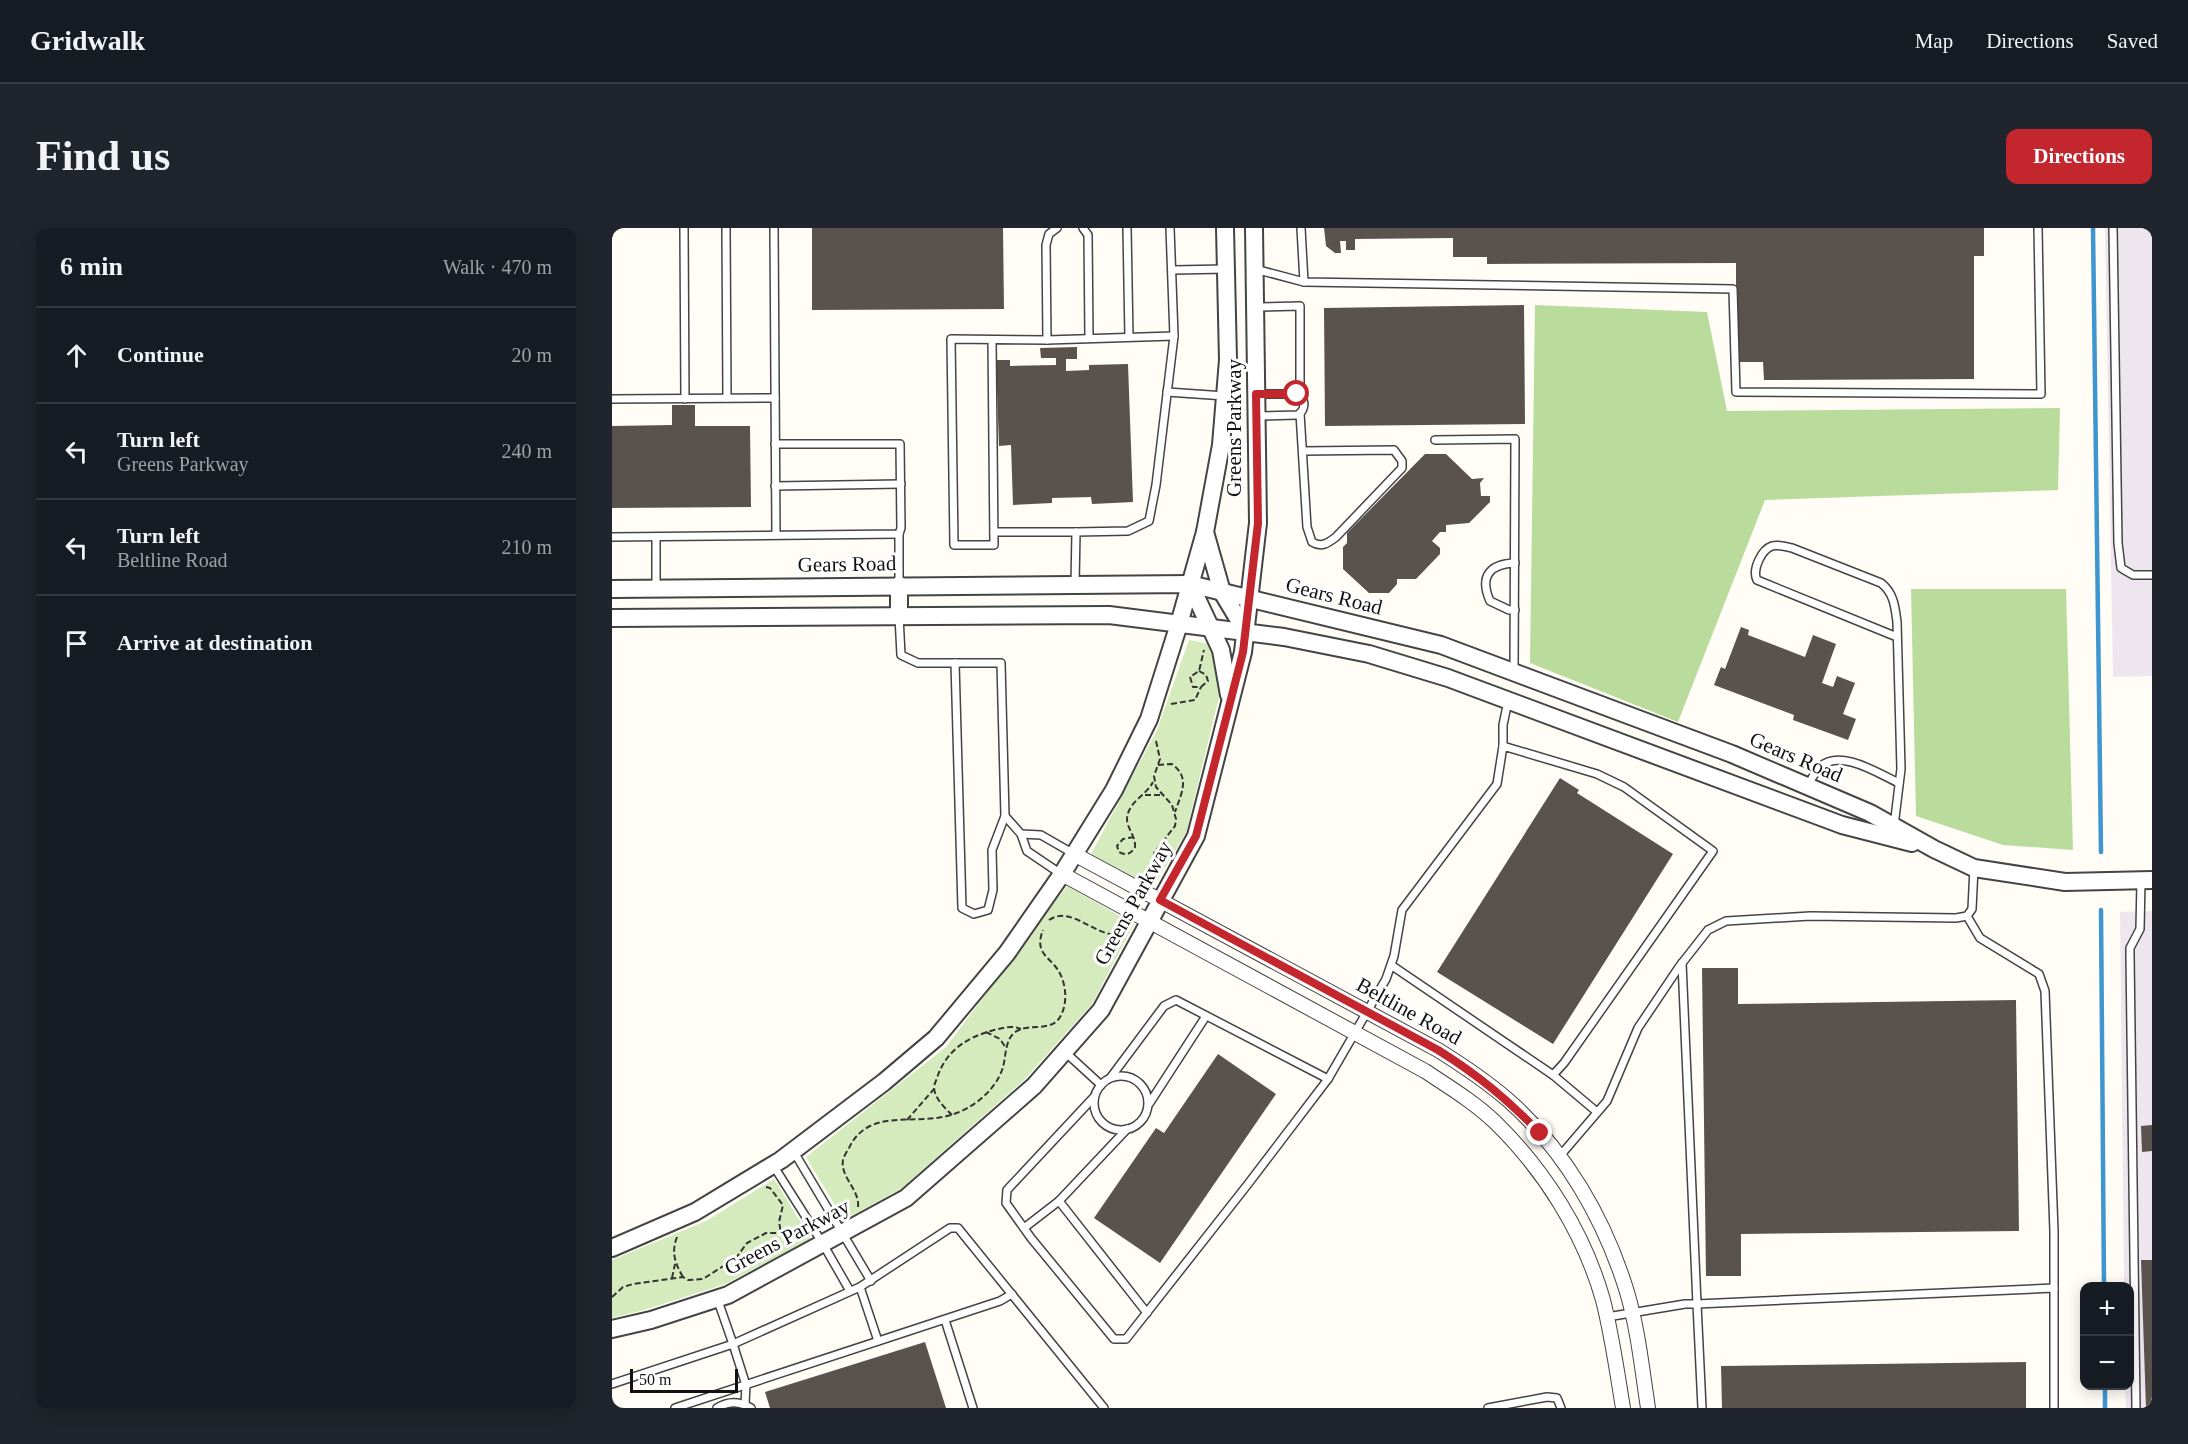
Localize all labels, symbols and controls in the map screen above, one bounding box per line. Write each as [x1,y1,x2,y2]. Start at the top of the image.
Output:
text: Gridwalk [30,25,145,56]
text: Map [1915,29,1953,53]
text: Directions [1986,29,2074,53]
text: Saved [2107,29,2158,53]
button: Directions [2006,129,2152,184]
text: Find us [36,133,170,179]
text: 6 min [60,252,123,281]
text: Walk · 470 m [443,256,552,278]
icon: ahead [60,339,93,372]
text: Continue [117,342,204,367]
text: 20 m [511,344,552,366]
street label: Greens Parkway [1222,358,1246,497]
route start [1283,380,1309,406]
text: Turn left [117,427,200,452]
icon: left [60,435,93,468]
text: 240 m [501,440,552,462]
text: Greens Parkway [117,453,249,475]
text: Turn left [117,523,200,548]
icon: left [60,531,93,564]
text: 210 m [501,536,552,558]
text: Beltline Road [117,549,228,571]
street label: Gears Road [798,551,897,577]
street label: Gears Road [1283,572,1385,620]
icon: arrive [60,627,93,660]
text: Arrive at destination [117,630,313,655]
street label: Gears Road [1746,727,1847,787]
street label: Greens Parkway [1089,836,1177,969]
street label: Beltline Road [1352,972,1466,1050]
route end [1526,1119,1552,1145]
street label: Greens Parkway [720,1194,854,1280]
map controls [2080,1282,2134,1390]
button: + [2080,1282,2134,1336]
button: − [2080,1336,2134,1390]
scale bar [630,1366,738,1394]
text: 50 m [639,1371,671,1388]

